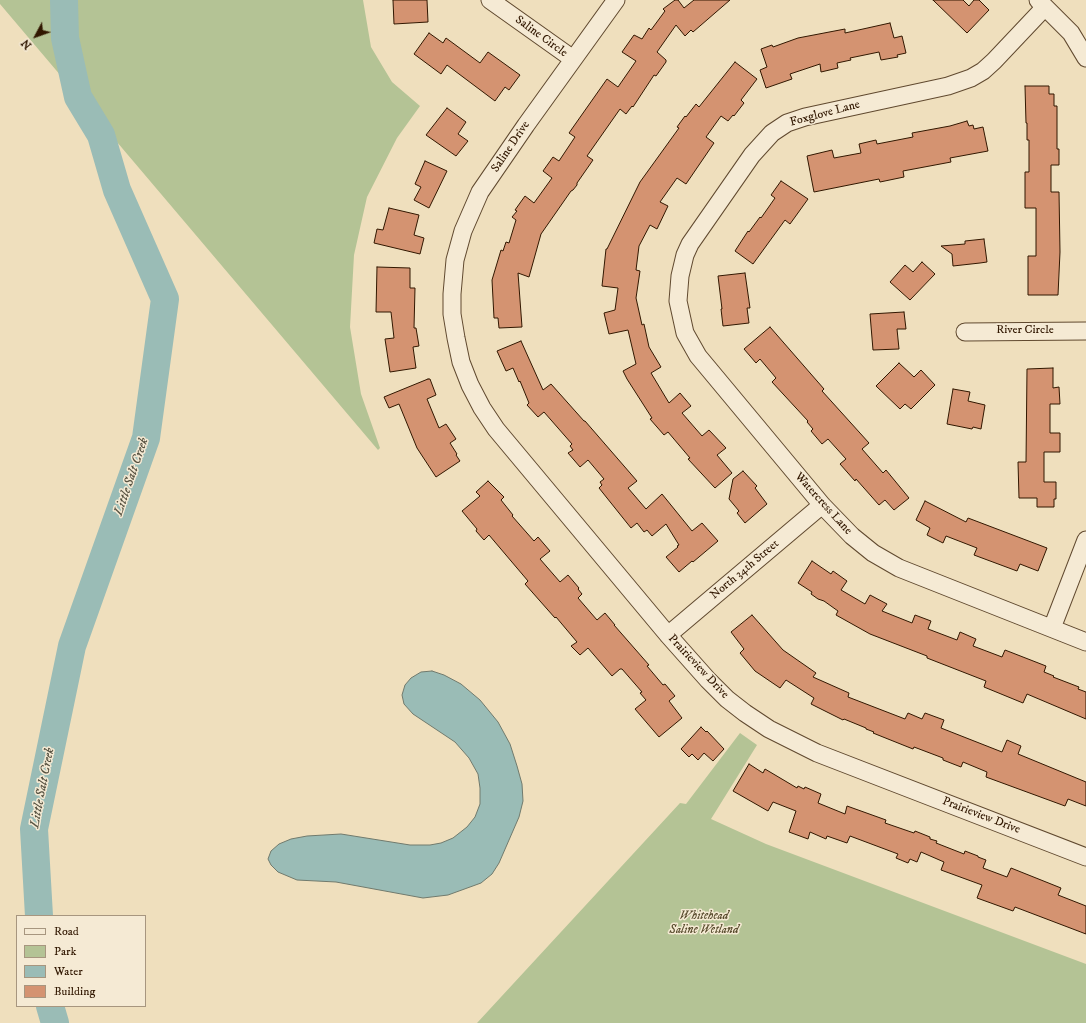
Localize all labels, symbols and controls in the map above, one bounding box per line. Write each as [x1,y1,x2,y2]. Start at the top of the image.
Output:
street label: Saline Circle [512,13,570,61]
north arrow [16,16,56,56]
text: N [19,36,35,52]
street label: Foxglove Lane [789,98,861,130]
street label: Saline Drive [489,119,533,175]
street label: River Circle [996,324,1054,338]
water label: Little Salt Creek [111,436,153,518]
street label: Watercress Lane [791,470,855,538]
street label: North 34th Street [708,537,782,603]
street label: Prairieview Drive [665,632,731,702]
water label: Little Salt Creek [28,747,58,829]
street label: Prairieview Drive [940,795,1022,837]
park label: Whitehead Saline Wetland [669,910,739,938]
legend [16,915,146,1007]
text: Road [54,924,79,939]
text: Park [54,944,76,959]
text: Water [54,964,83,979]
text: Building [54,984,95,999]

